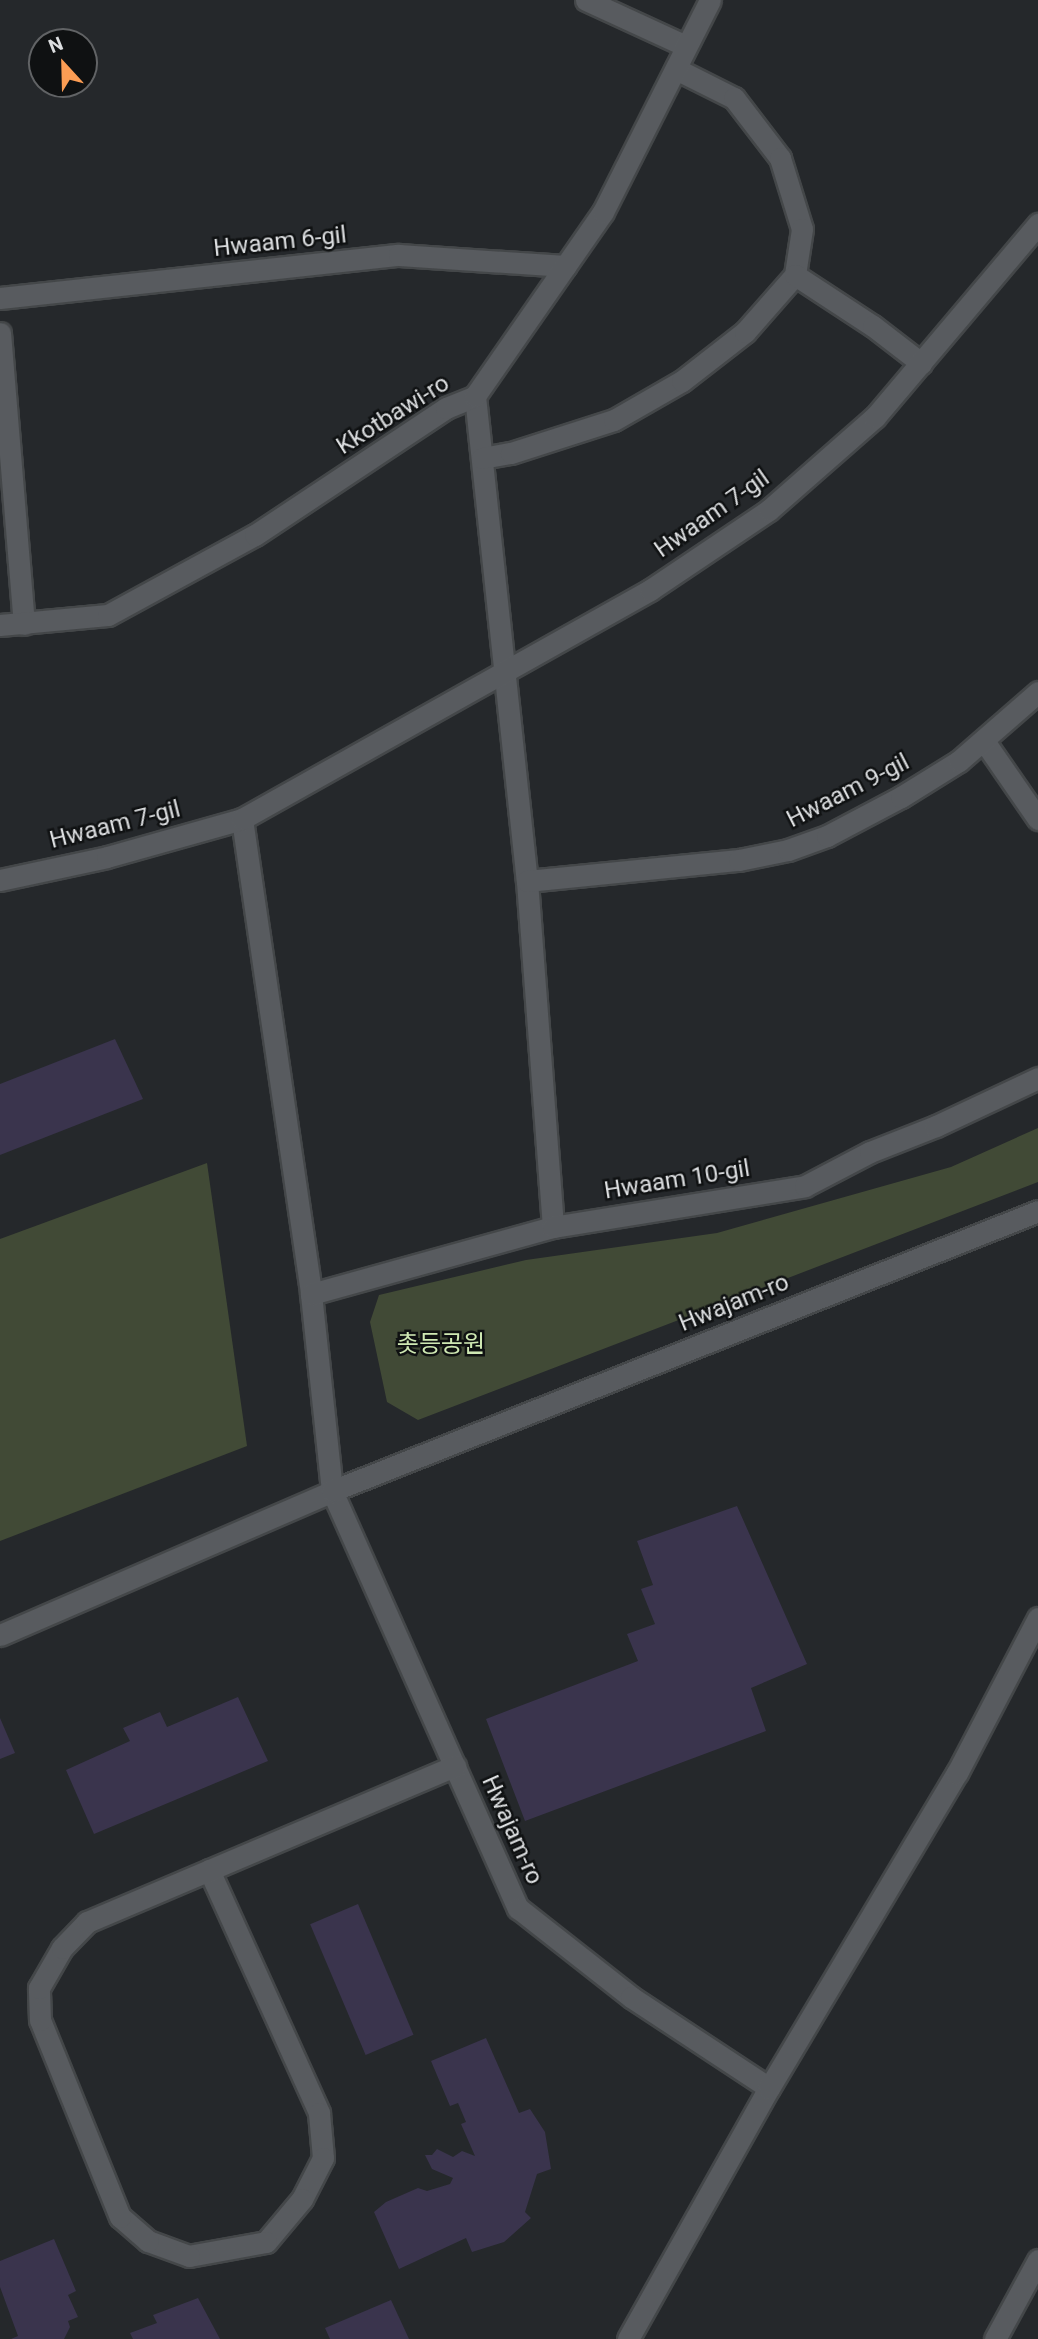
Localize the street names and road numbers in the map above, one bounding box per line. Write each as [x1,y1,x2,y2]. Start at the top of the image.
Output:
street label: Hwaam 6-gil [212,221,348,263]
street label: Kkotbawi-ro [331,369,455,461]
street label: Hwaam 7-gil [649,464,775,564]
street label: Hwaam 9-gil [782,748,914,834]
street label: Hwaam 7-gil [47,795,183,855]
street label: Hwaam 10-gil [602,1154,752,1206]
street label: Hwajam-ro [675,1268,793,1338]
street label: Hwajam-ro [475,1771,549,1889]

